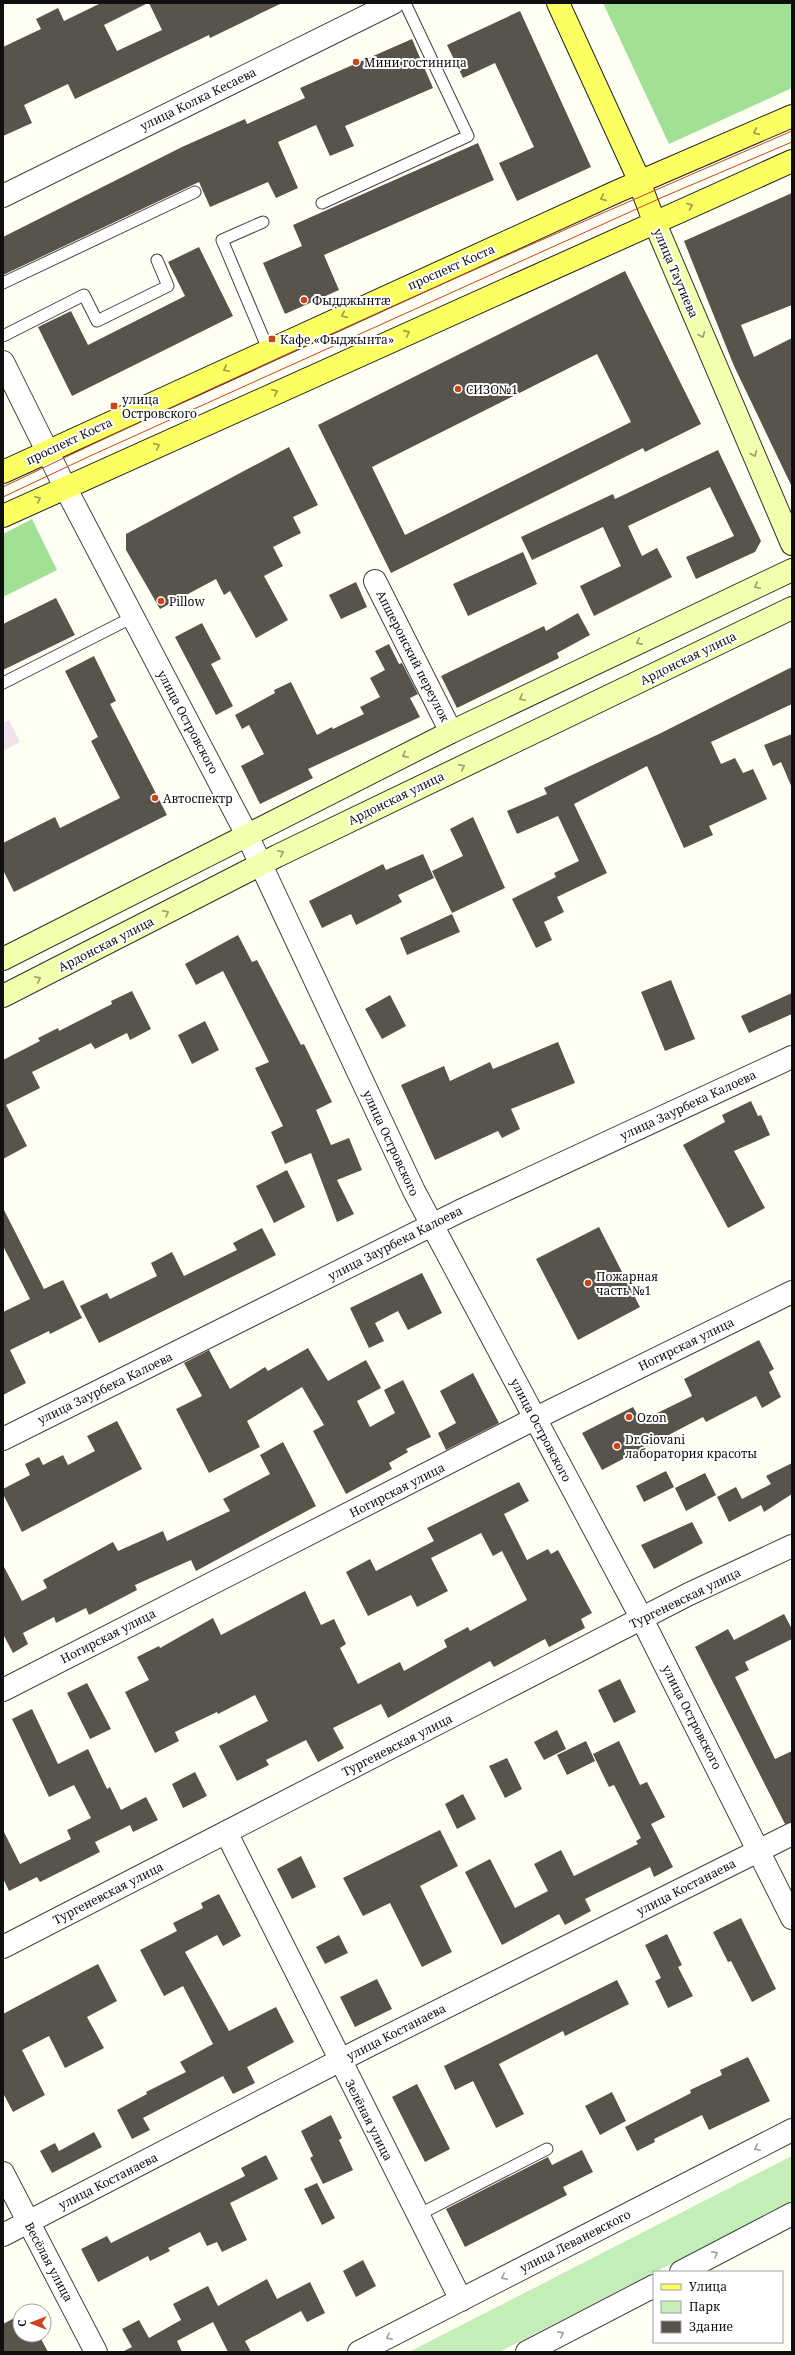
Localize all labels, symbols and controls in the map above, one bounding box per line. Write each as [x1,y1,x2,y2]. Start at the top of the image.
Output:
place label: Мини гостиница [364,54,467,71]
marker: Мини гостиница [351,57,361,67]
street label: улица Колка Кесаева [137,63,259,135]
one-way arrow [753,127,761,135]
one-way arrow [600,193,607,201]
one-way arrow [686,203,693,211]
street label: улица Таутиева [649,226,703,321]
street label: проспект Коста [405,240,497,294]
place label: Фыдджынтӕ [312,292,391,309]
marker: Фыдджынтӕ [299,295,309,305]
one-way arrow [341,310,349,318]
one-way arrow [403,330,410,338]
one-way arrow [697,330,705,338]
place label: Кафе «Фыджынта» [280,331,394,348]
marker: Кафе «Фыджынта» [267,334,277,344]
one-way arrow [223,364,230,372]
place label: СИЗО№1 [466,381,518,398]
marker: СИЗО№1 [453,384,463,394]
one-way arrow [272,389,279,397]
place label: улица Островского [122,391,197,422]
marker: улица Островского [109,401,119,411]
street label: проспект Коста [23,413,115,469]
one-way arrow [152,443,160,451]
one-way arrow [749,450,757,457]
one-way arrow [34,496,42,504]
one-way arrow [753,581,761,589]
street label: Апшеронский переулок [372,587,454,726]
place label: Pillow [169,593,205,610]
marker: Pillow [156,596,166,606]
street label: Ардонская улица [637,627,739,689]
one-way arrow [636,637,643,645]
street label: улица Островского [153,667,223,777]
one-way arrow [518,693,526,701]
one-way arrow [402,750,409,758]
one-way arrow [457,764,465,771]
street label: Ардонская улица [345,767,447,829]
place label: Автоспектр [163,790,233,807]
marker: Автоспектр [150,793,160,803]
one-way arrow [277,850,285,858]
one-way arrow [162,910,169,918]
street label: Ардонская улица [55,912,157,975]
one-way arrow [34,976,41,983]
street label: улица Заурбека Калоева [617,1066,759,1144]
street label: улица Островского [359,1087,423,1199]
street label: улица Заурбека Калоева [325,1202,465,1284]
place label: Пожарная часть №1 [596,1268,658,1299]
marker: Пожарная часть №1 [583,1278,593,1288]
street label: Ногирская улица [635,1313,737,1375]
street label: улица Заурбека Калоева [34,1348,176,1428]
street label: улица Островского [506,1375,576,1485]
place label: Ozon [637,1409,667,1426]
marker: Ozon [624,1412,634,1422]
place label: Dr.Giovani лаборатория красоты [625,1431,757,1462]
marker: Dr.Giovani лаборатория красоты [612,1441,622,1451]
street label: Ногирская улица [346,1459,448,1521]
street label: Тургеневская улица [626,1564,744,1632]
street label: Ногирская улица [57,1605,159,1667]
street label: улица Островского [658,1662,726,1772]
street label: Тургеневская улица [339,1710,455,1780]
street label: улица Костанаева [633,1855,739,1919]
street label: Тургеневская улица [50,1858,166,1928]
street label: улица Костанаева [343,2000,449,2064]
street label: Зелёная улица [341,2076,397,2164]
one-way arrow [754,2143,761,2151]
street label: улица Костанаева [55,2149,161,2213]
street label: улица Леваневского [517,2206,633,2276]
street label: Весёлая улица [21,2219,77,2305]
one-way arrow [711,2251,718,2259]
legend [653,2271,783,2343]
one-way arrow [501,2272,509,2280]
text: Улица [689,2278,727,2295]
text: Парк [689,2298,721,2315]
north arrow [12,2303,52,2343]
text: Здание [689,2318,733,2335]
text: С [14,2319,29,2327]
one-way arrow [557,2331,565,2339]
one-way arrow [385,2332,393,2339]

